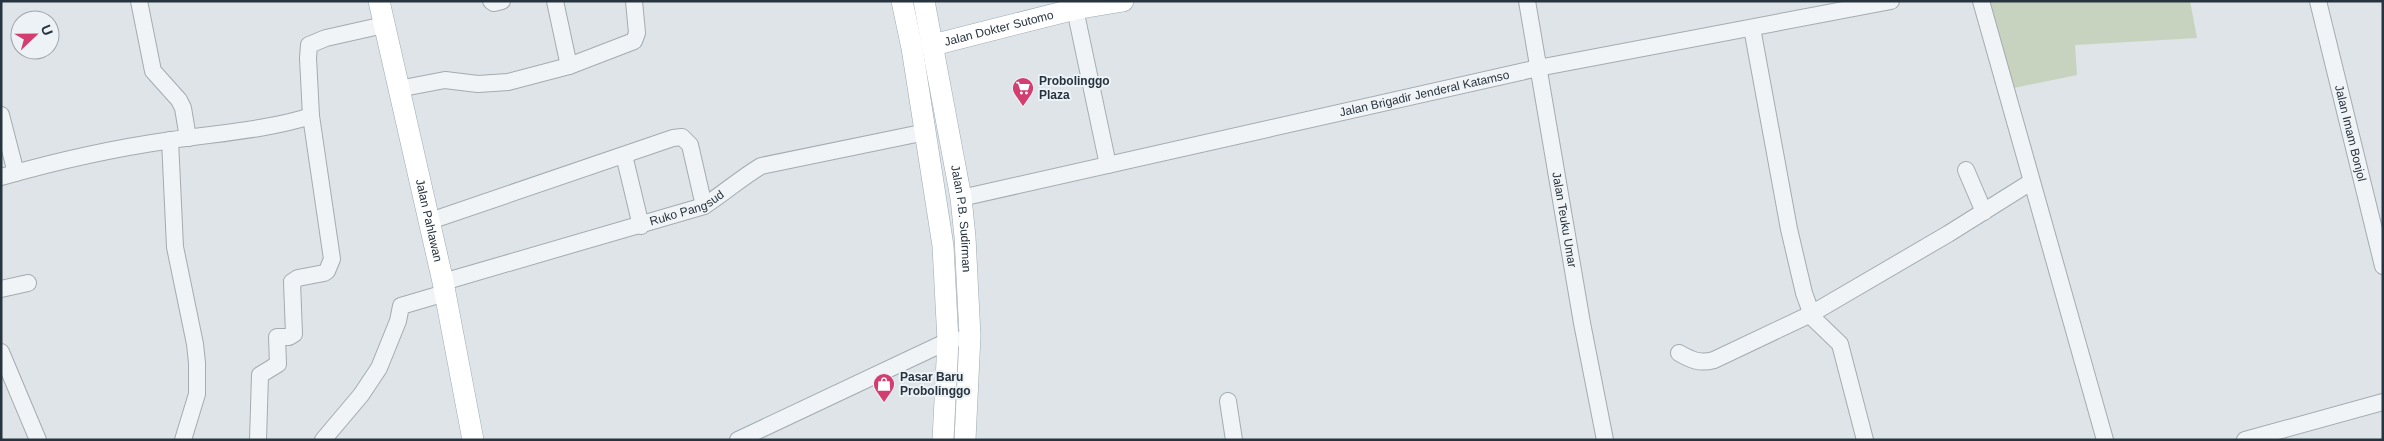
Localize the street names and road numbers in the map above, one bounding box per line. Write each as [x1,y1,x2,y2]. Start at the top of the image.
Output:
street label: Jalan Dokter Sutomo [943,8,1055,49]
street label: Jalan Brigadir Jenderal Katamso [1338,68,1511,120]
street label: Jalan Imam Bonjol [2332,83,2369,183]
street label: Jalan P.B. Sudirman [948,164,974,273]
street label: Jalan Teuku Umar [1549,171,1579,269]
street label: Jalan Pahlawan [413,177,445,263]
street label: Ruko Pangsud [648,187,727,228]

